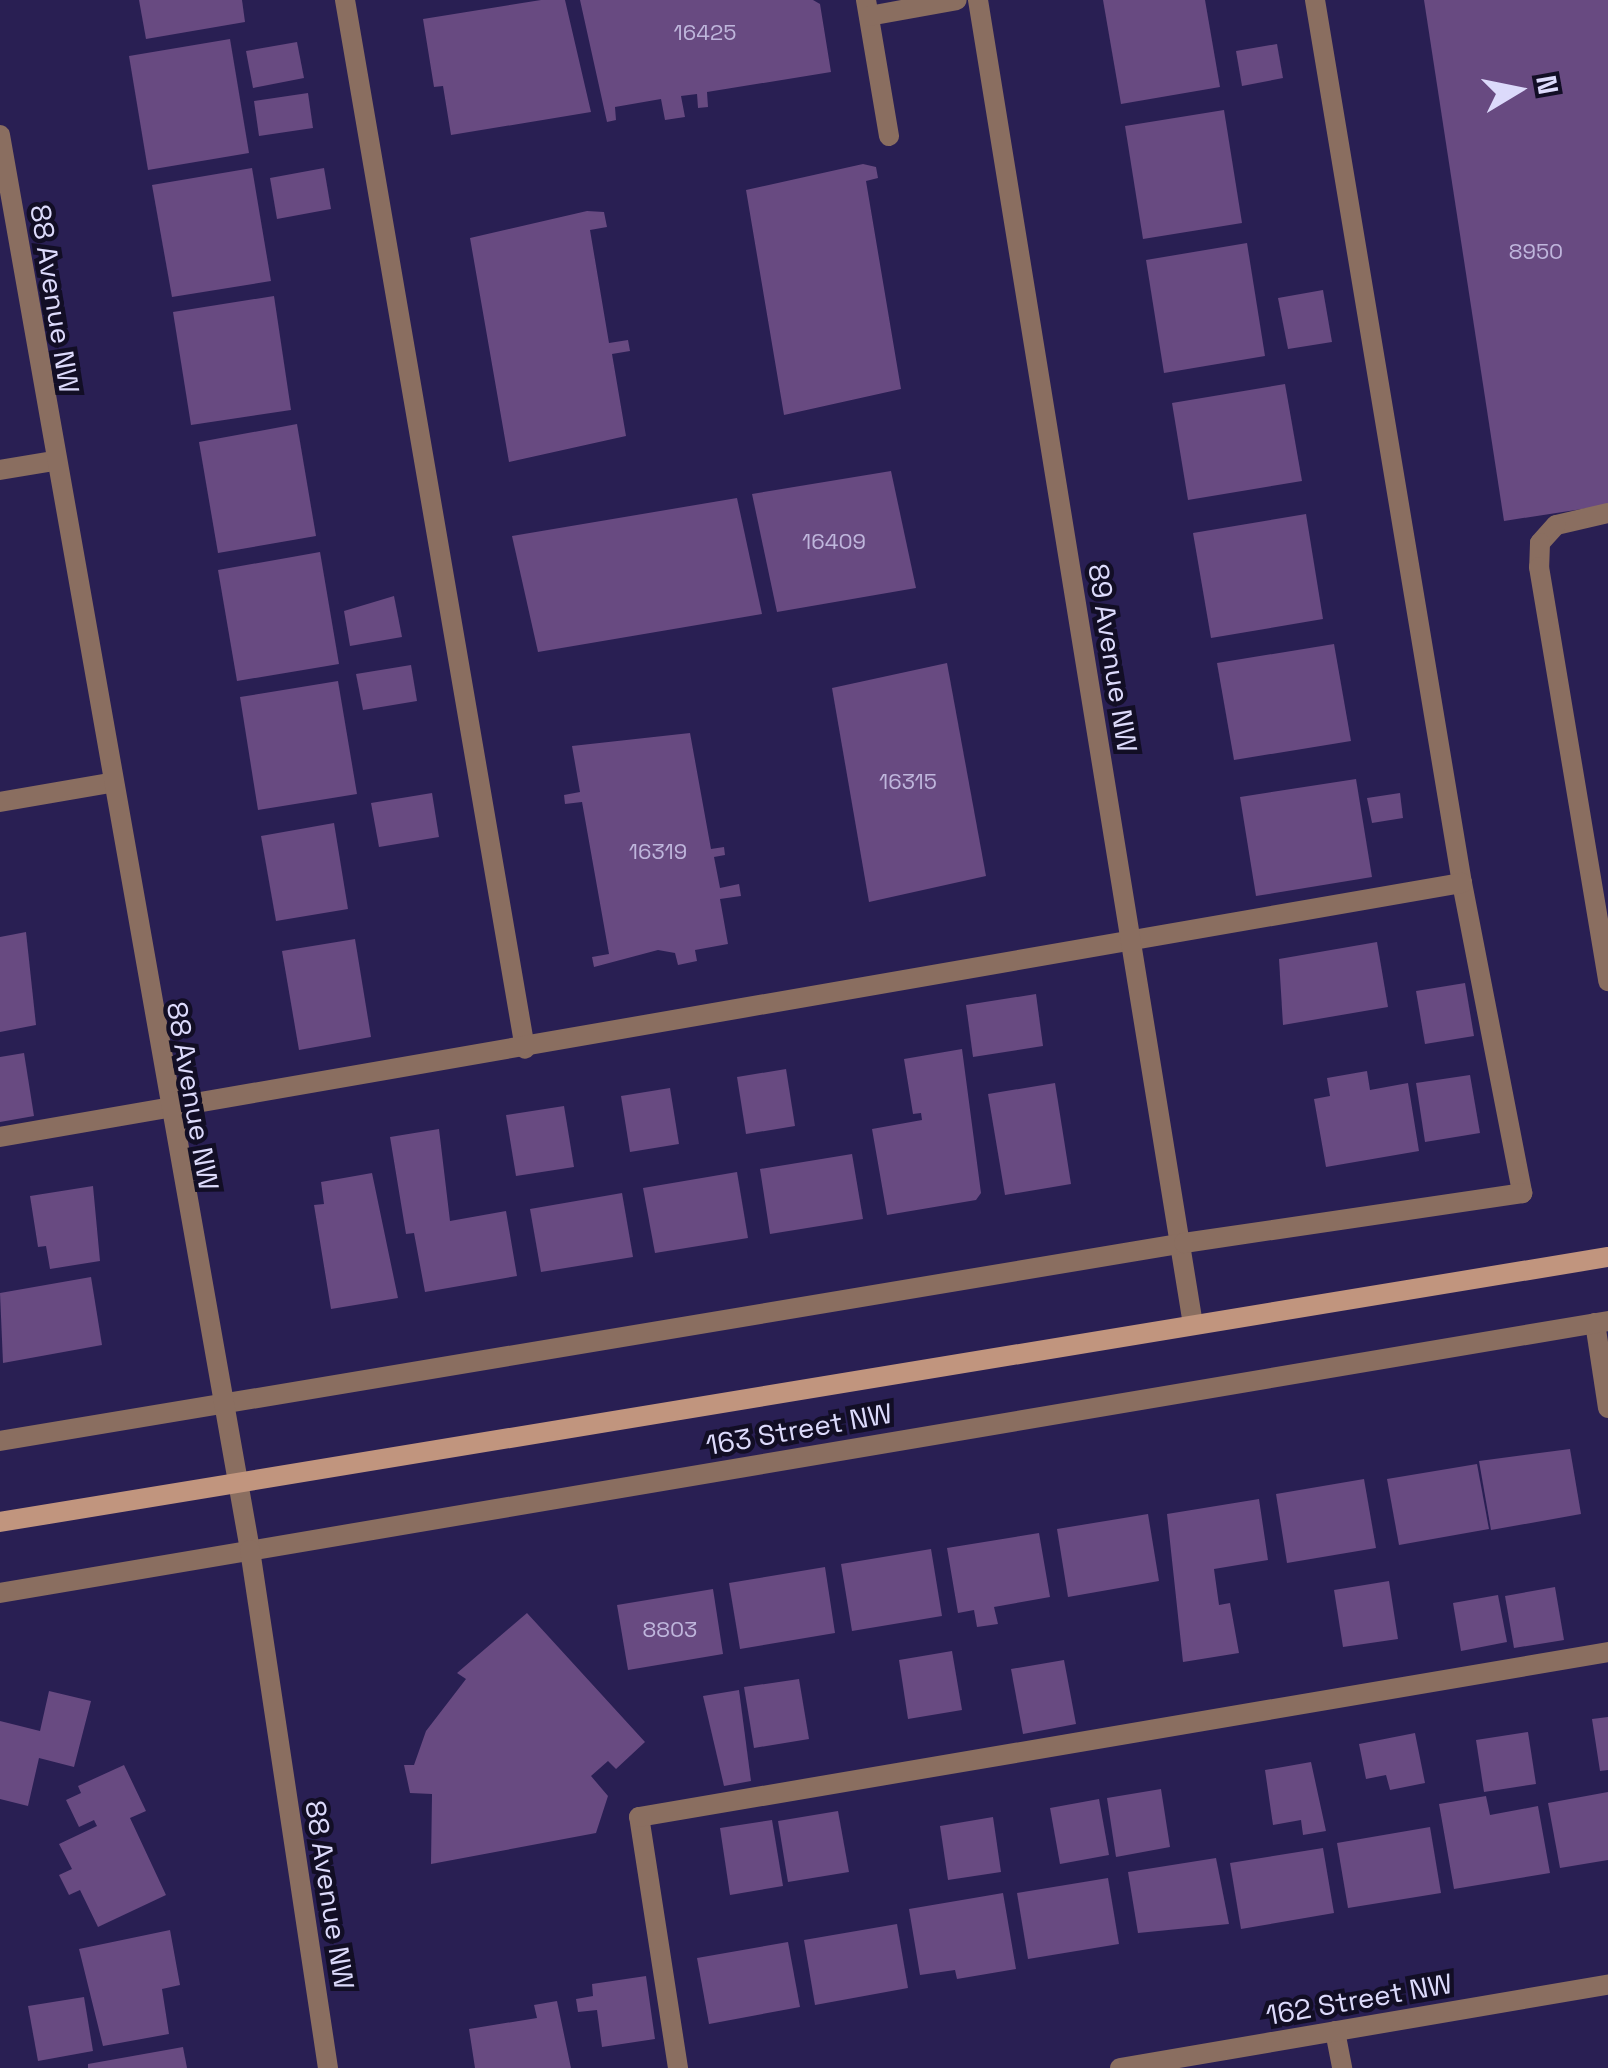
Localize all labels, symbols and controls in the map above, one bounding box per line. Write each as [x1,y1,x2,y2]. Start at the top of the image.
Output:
house number: 16425 [674,20,736,46]
north arrow [1468,40,1568,140]
text: N [1528,72,1567,97]
street label: 88 Avenue NW [23,202,87,396]
house number: 8950 [1509,239,1563,265]
house number: 16409 [802,529,866,555]
street label: 89 Avenue NW [1081,561,1145,755]
house number: 16315 [879,769,937,795]
house number: 16319 [629,839,687,865]
street label: 88 Avenue NW [160,999,226,1193]
street label: 163 Street NW [703,1396,895,1462]
house number: 8803 [643,1617,697,1643]
street label: 88 Avenue NW [298,1798,362,1992]
street label: 162 Street NW [1263,1966,1455,2032]

